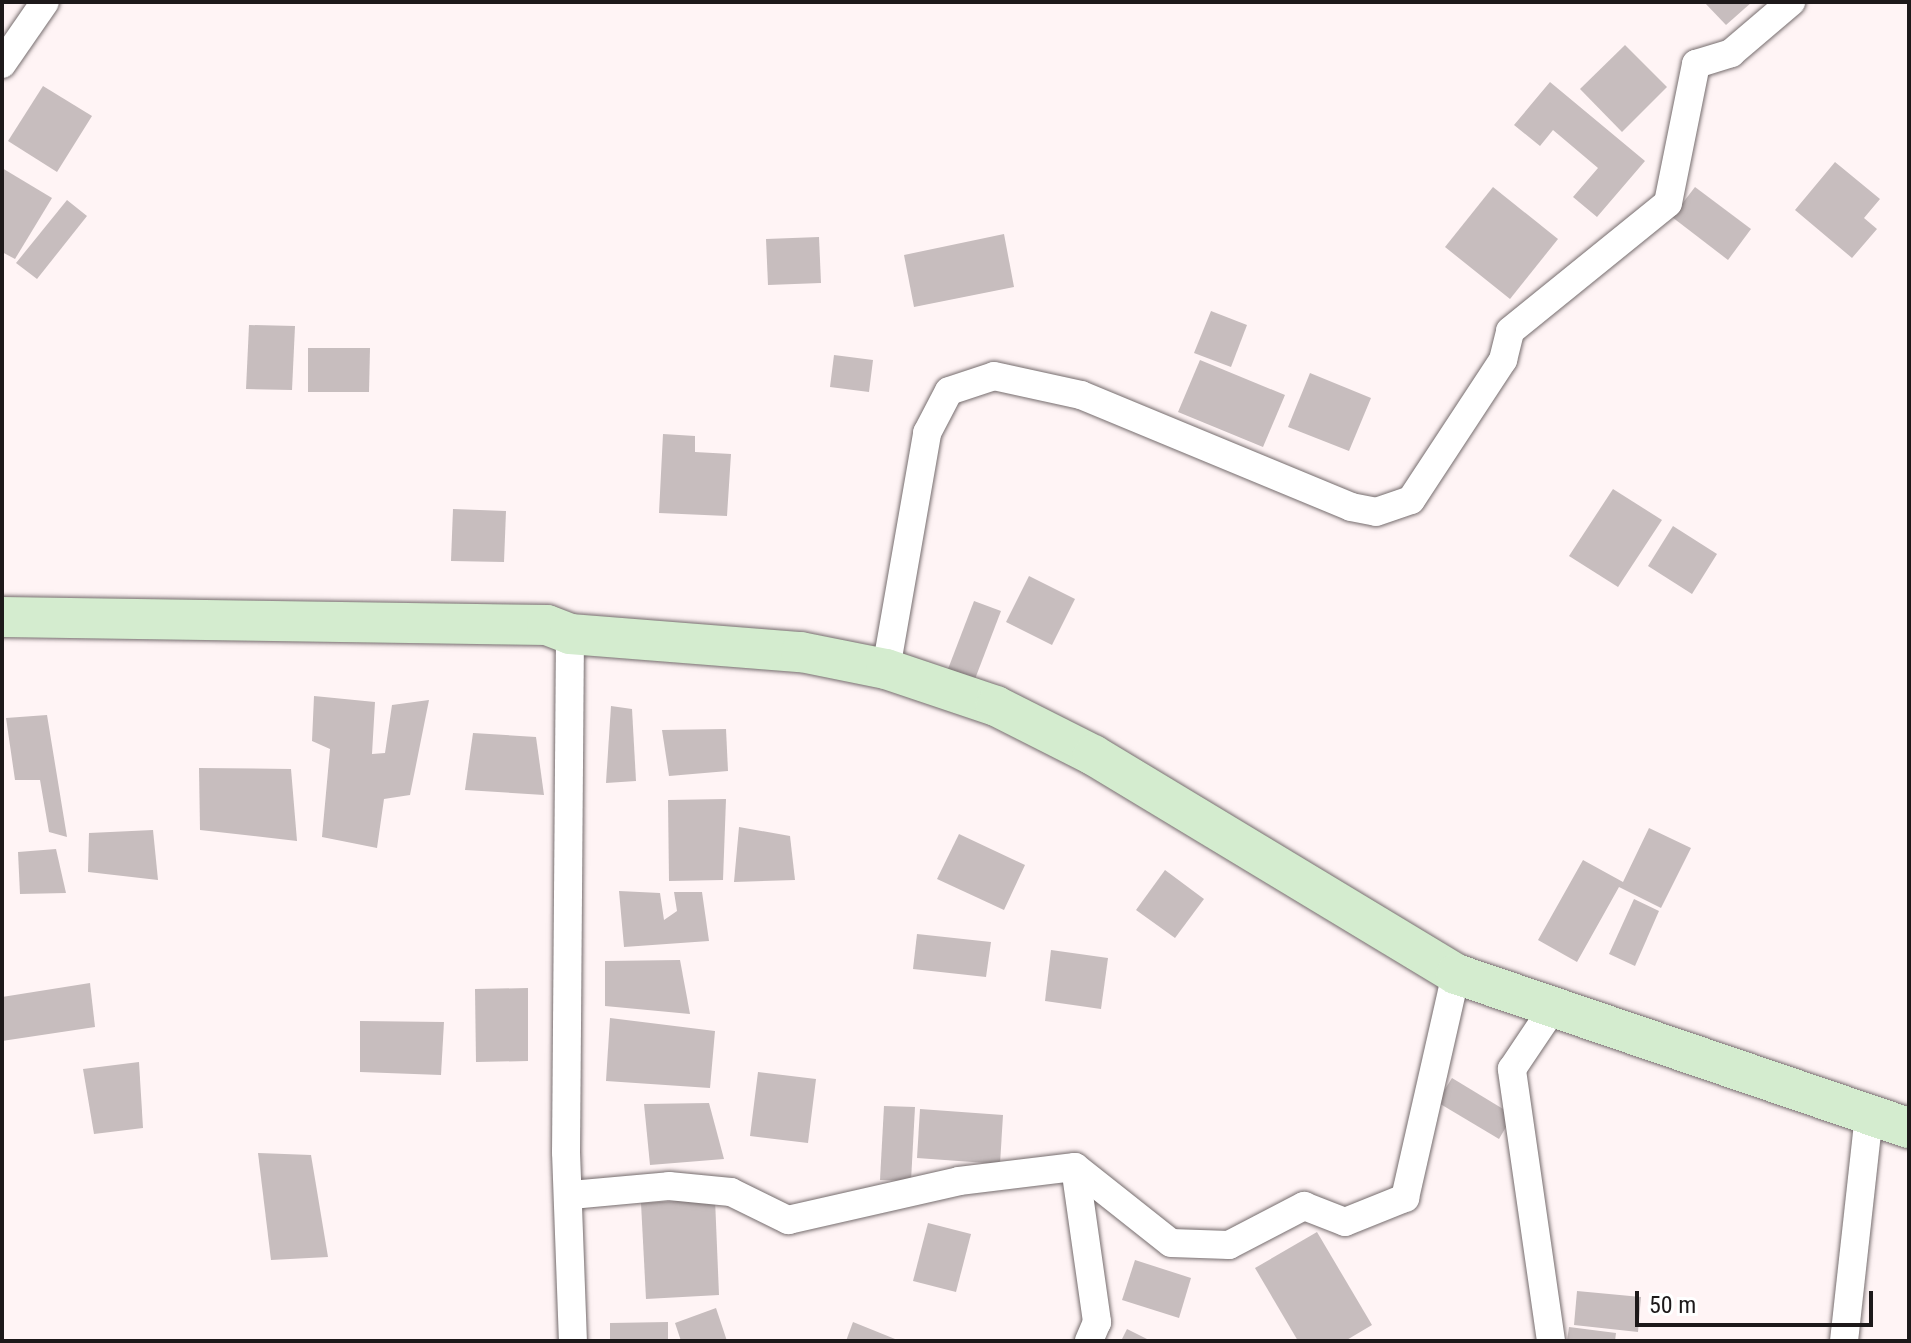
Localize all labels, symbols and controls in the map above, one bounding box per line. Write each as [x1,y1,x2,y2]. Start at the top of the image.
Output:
scale bar [1639,1275,1877,1325]
text: 50 m [1649,1291,1696,1319]

